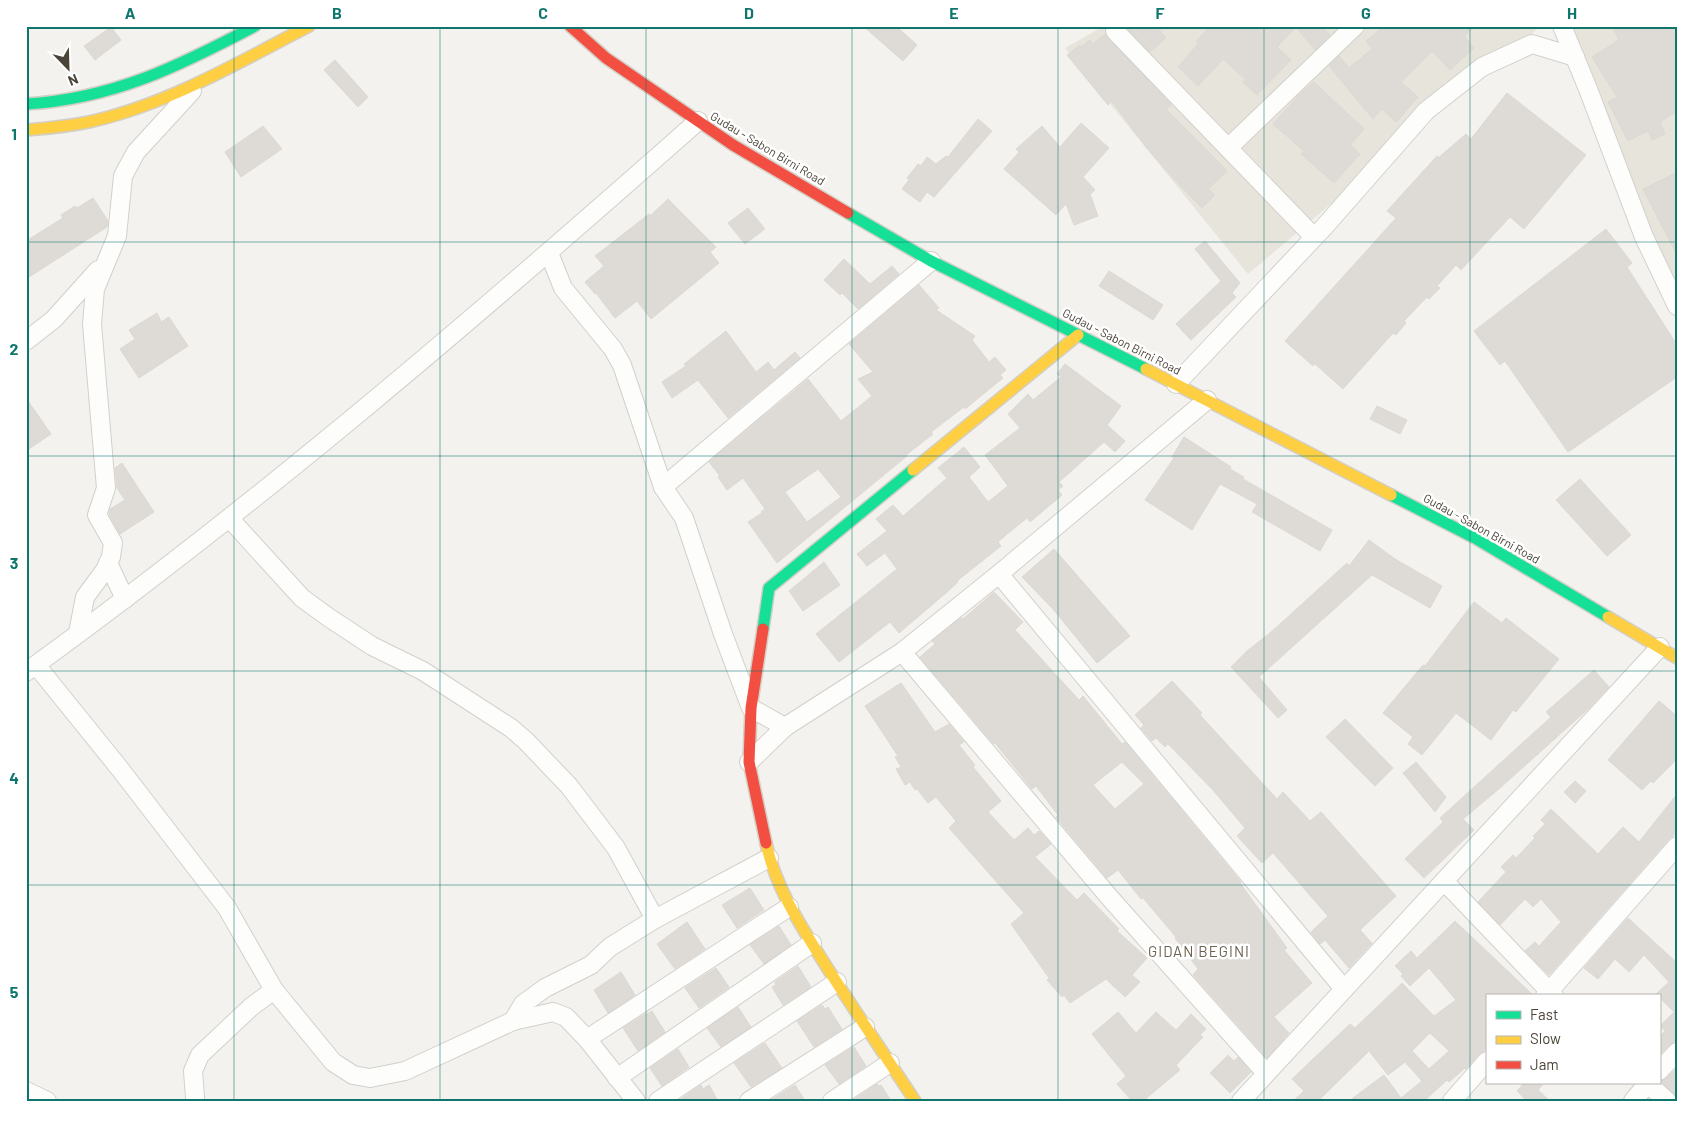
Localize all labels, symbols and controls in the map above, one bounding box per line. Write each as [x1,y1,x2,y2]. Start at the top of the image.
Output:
text: A [125,3,136,22]
text: B [332,3,342,22]
text: C [538,3,548,22]
text: D [744,3,754,22]
text: E [949,3,959,22]
text: F [1156,3,1165,22]
text: G [1361,3,1371,22]
text: H [1567,3,1577,22]
north arrow [42,42,92,92]
text: N [66,71,81,90]
street label: Gudau - Sabon Birni Road [708,108,828,188]
text: 1 [11,124,17,143]
street label: Gudau - Sabon Birni Road [1061,305,1183,377]
text: 2 [10,339,19,358]
street label: Gudau - Sabon Birni Road [1421,490,1543,566]
text: 3 [10,553,18,572]
text: 4 [9,768,19,787]
district label: GIDAN BEGINI [1148,942,1250,960]
text: 5 [10,982,19,1001]
legend [1486,994,1660,1084]
text: Fast [1530,1005,1558,1023]
text: Slow [1530,1029,1561,1047]
text: Jam [1530,1055,1559,1073]

